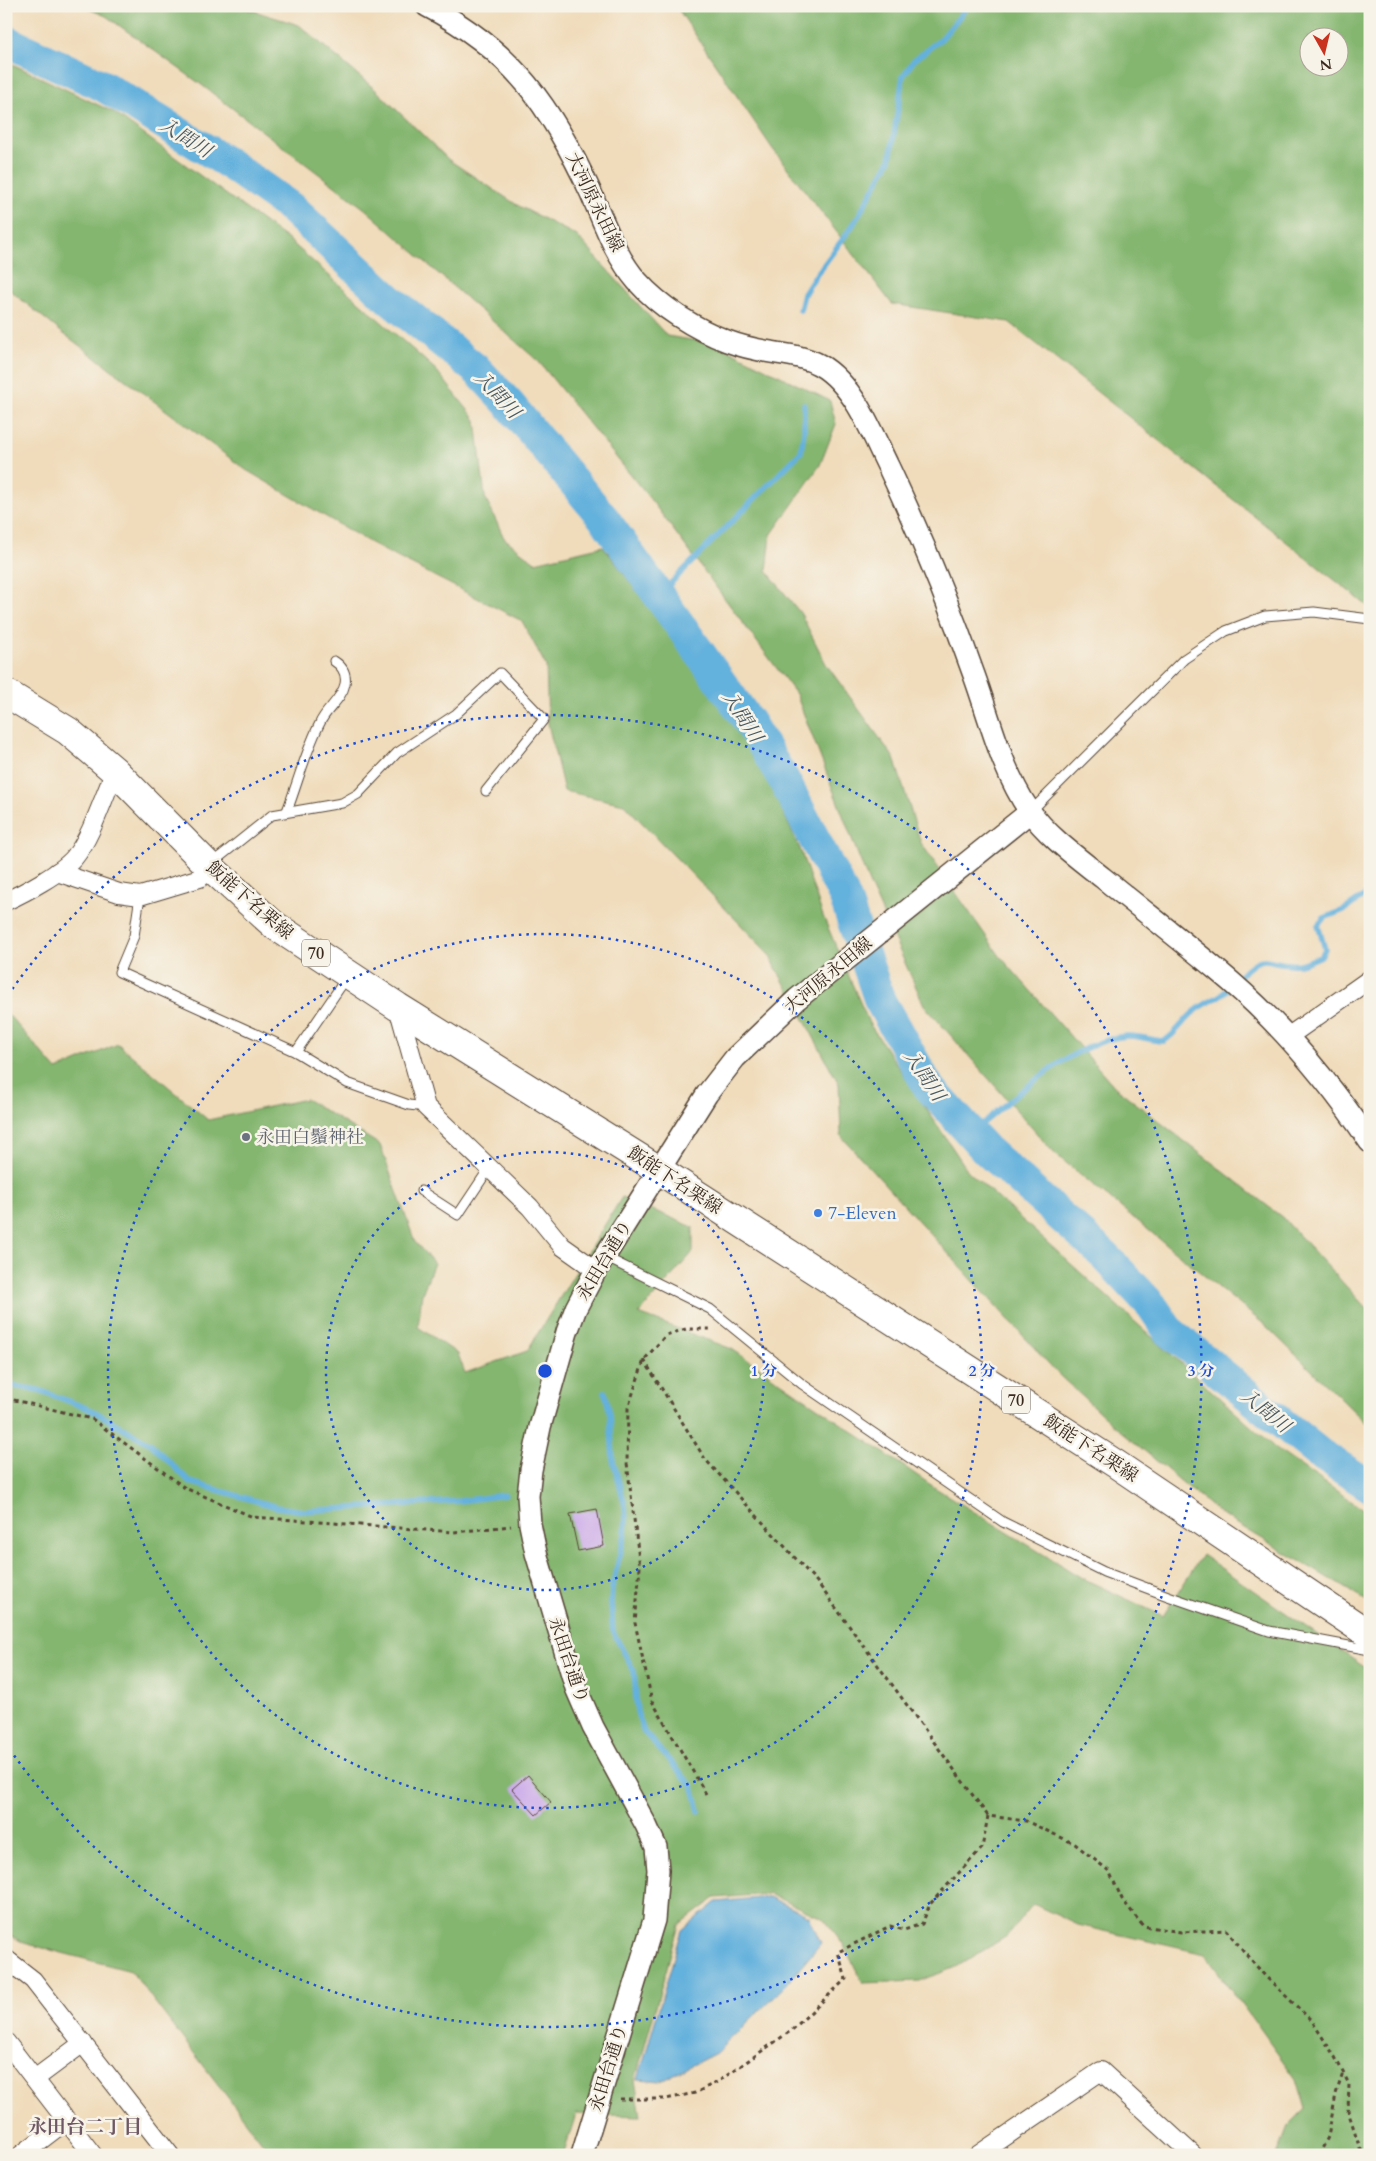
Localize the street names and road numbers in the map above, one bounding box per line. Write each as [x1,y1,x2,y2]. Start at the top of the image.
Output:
street label: 大河原永田線 [560,148,629,256]
street label: 飯能下名栗線 [201,856,299,945]
street label: 大河原永田線 [779,931,878,1020]
road number: 70 [302,940,330,966]
street label: 飯能下名栗線 [623,1141,727,1220]
street label: 永田台通り [571,1215,638,1305]
road number: 70 [1002,1386,1030,1414]
street label: 飯能下名栗線 [1039,1409,1143,1488]
street label: 永田台通り [542,1614,595,1707]
street label: 永田台通り [583,2021,634,2115]

